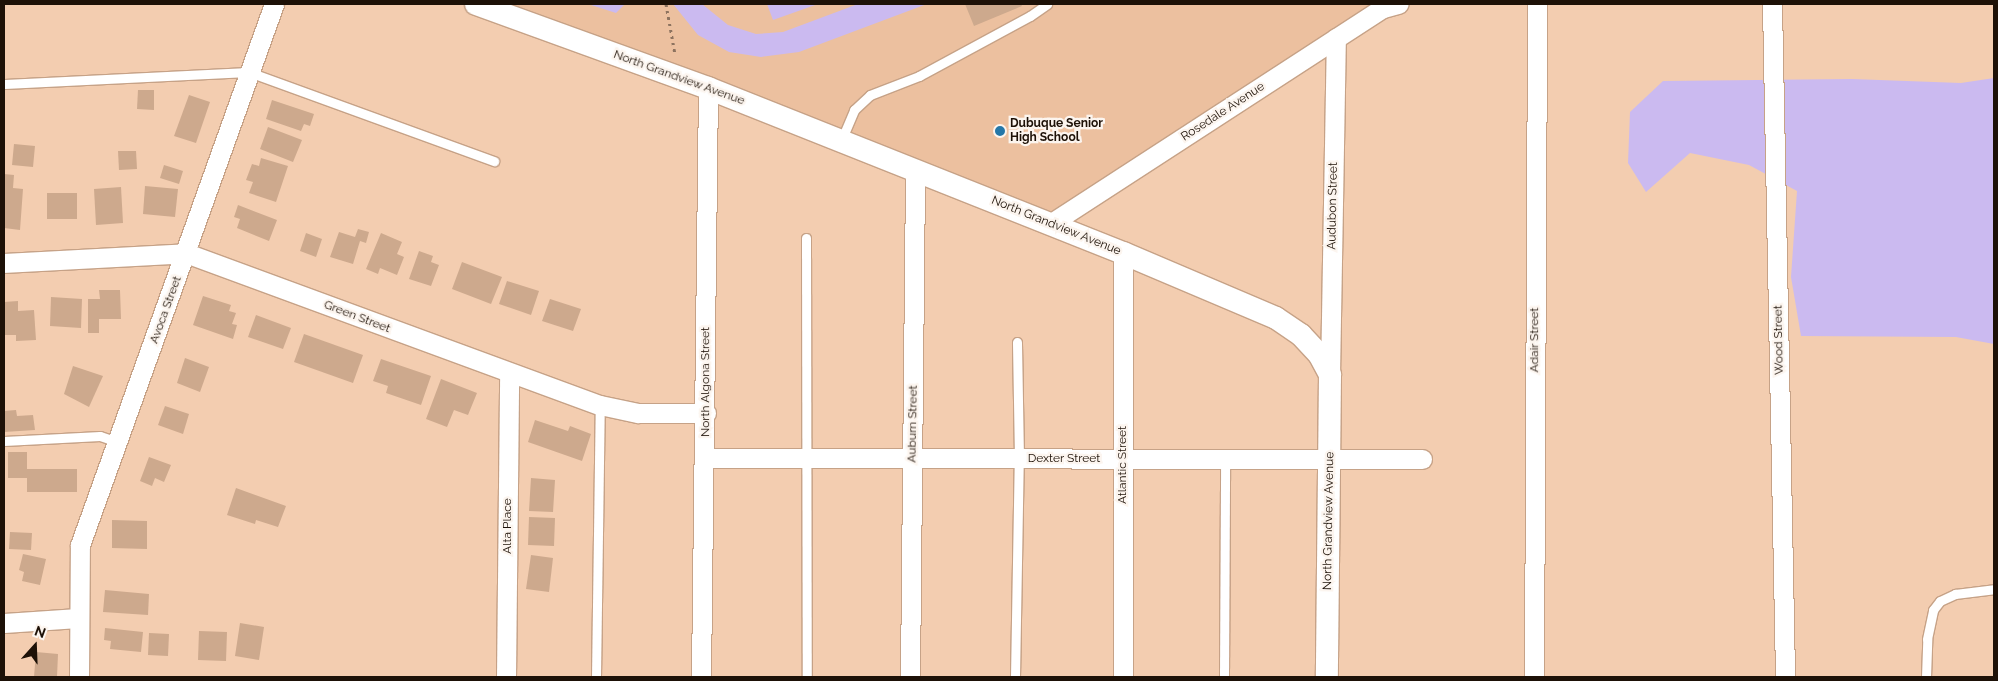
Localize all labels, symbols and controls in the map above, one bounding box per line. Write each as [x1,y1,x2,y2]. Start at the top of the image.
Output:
street label: North Grandview Avenue [611,47,747,109]
street label: Rosedale Avenue [1178,80,1268,144]
place label: Dubuque Senior High School [1010,117,1103,145]
marker: Dubuque Senior High School [994,125,1006,137]
street label: Audubon Street [1325,162,1341,250]
street label: North Grandview Avenue [989,193,1123,259]
street label: Avoca Street [147,274,185,346]
street label: Green Street [322,298,392,336]
street label: Wood Street [1771,305,1787,375]
street label: Adair Street [1528,307,1542,373]
street label: North Algona Street [699,327,713,437]
street label: Auburn Street [905,385,921,463]
street label: Atlantic Street [1116,426,1130,504]
street label: North Grandview Avenue [1321,451,1337,591]
street label: Dexter Street [1028,452,1100,466]
street label: Alta Place [501,498,515,554]
north arrow [10,621,60,671]
text: N [32,623,48,641]

